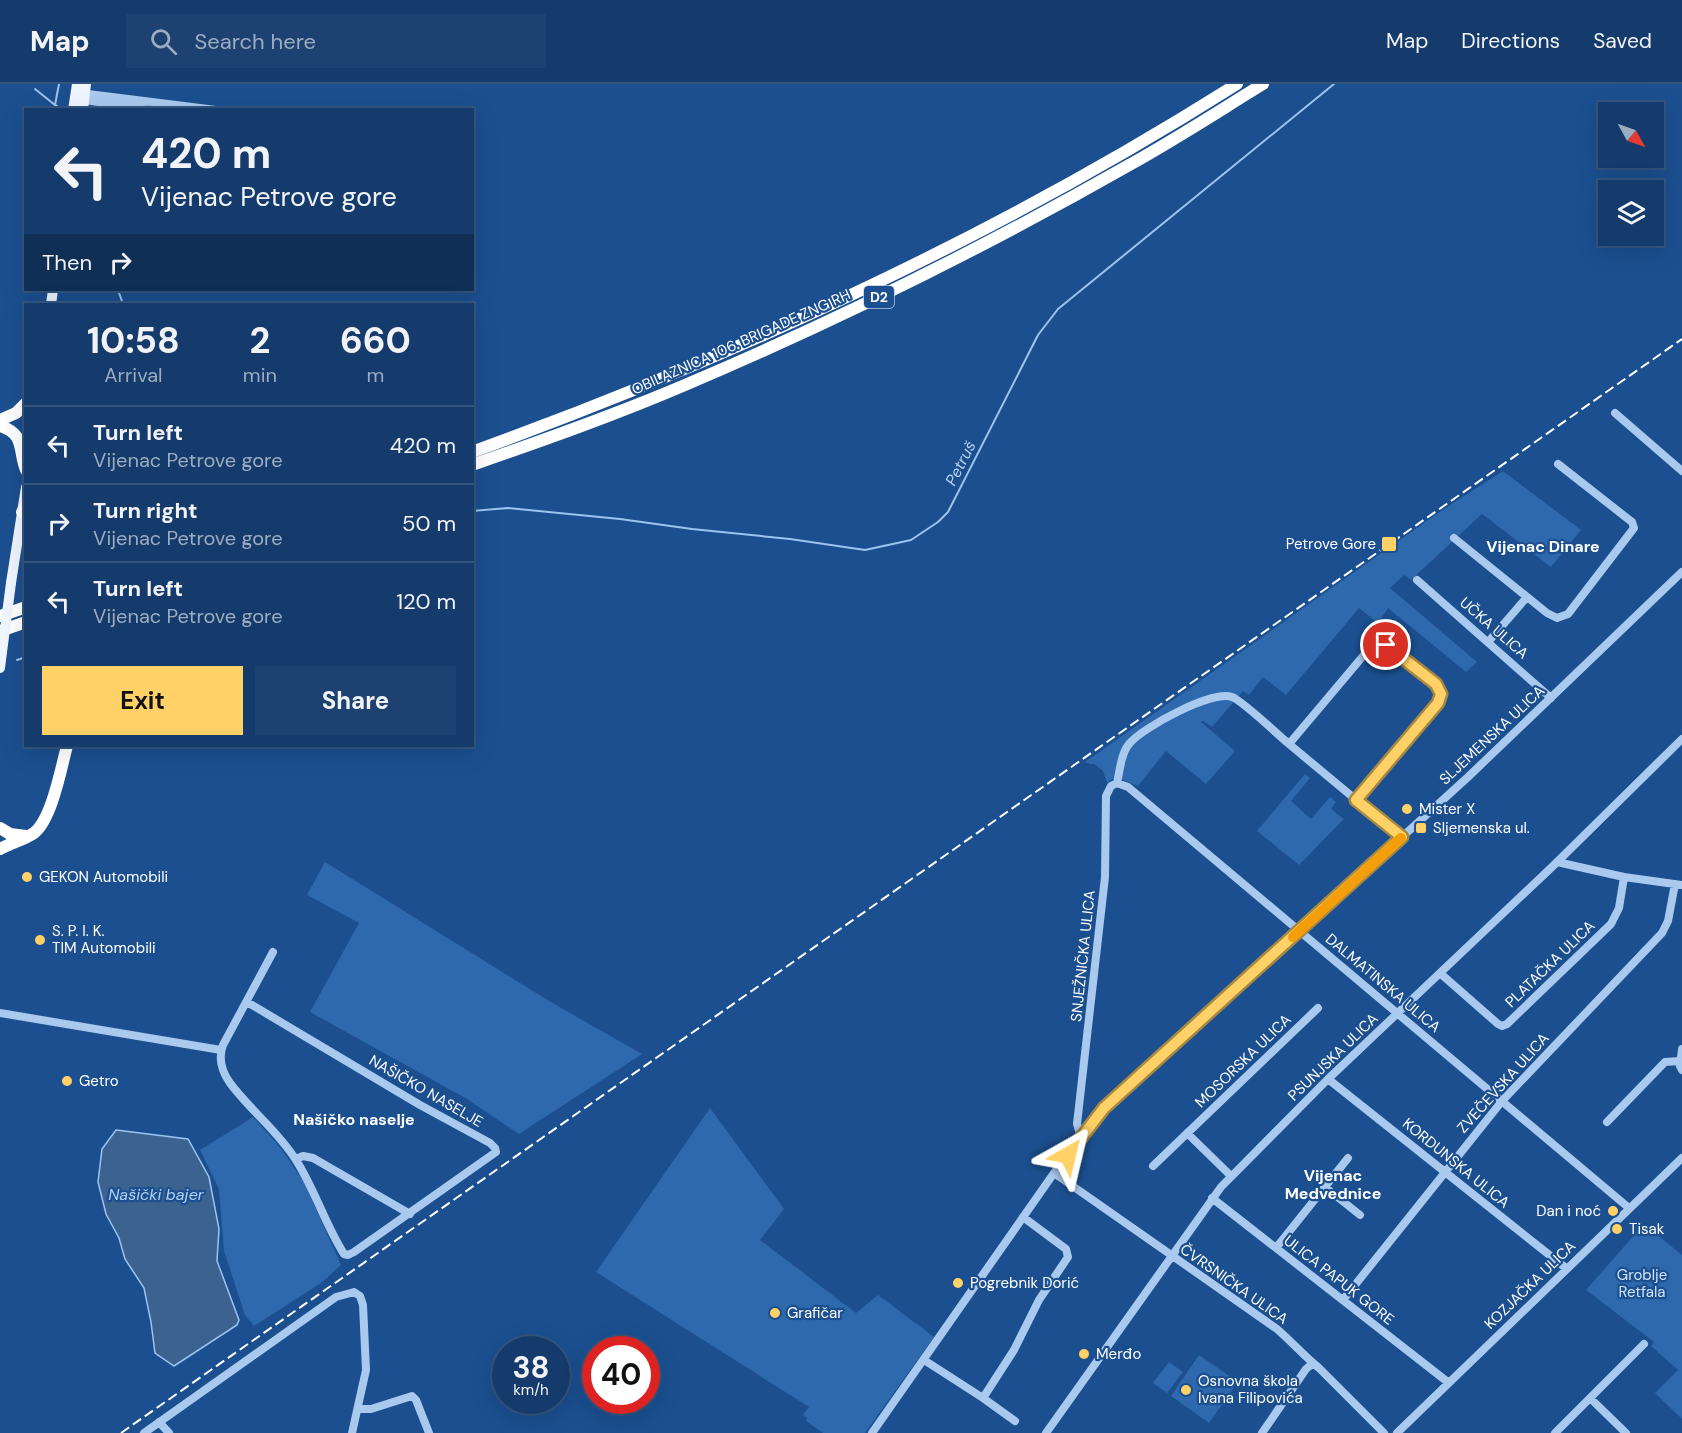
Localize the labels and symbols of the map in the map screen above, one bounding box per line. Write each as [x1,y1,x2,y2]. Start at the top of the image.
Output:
north arrow [1598,102,1664,168]
street label: OBILAZNICA 106. BRIGADE ZNG RH [628,285,854,399]
road number: D2 [864,286,894,308]
water label: Petruš [940,437,981,489]
place label: Petrove Gore [1286,534,1376,554]
marker: Petrove Gore [1380,535,1398,553]
district label: Vijenac Dinare [1486,536,1600,557]
street label: UČKA ULICA [1455,593,1533,663]
pin [1360,619,1411,670]
street label: SLJEMENSKA ULICA [1435,681,1549,789]
place label: Mister X [1419,799,1475,819]
marker: Mister X [1400,802,1414,816]
place label: Sljemenska ul. [1433,818,1530,838]
marker: Sljemenska ul. [1414,821,1428,835]
place label: GEKON Automobili [39,867,168,887]
marker: GEKON Automobili [20,870,34,884]
street label: SNJEŽNIČKA ULICA [1066,889,1100,1023]
street label: PLATAČKA ULICA [1501,916,1599,1012]
place label: S. P. I. K. TIM Automobili [52,921,156,958]
street label: DALMATINSKA ULICA [1321,929,1445,1037]
marker: S. P. I. K. TIM Automobili [33,933,47,947]
street label: PSUNJSKA ULICA [1284,1009,1382,1105]
street label: MOSORSKA ULICA [1191,1010,1295,1112]
street label: ZVEČEVSKA ULICA [1453,1029,1553,1137]
street label: NAŠIČKO NASELJE [365,1050,487,1132]
place label: Getro [79,1071,119,1091]
marker: Getro [60,1074,74,1088]
district label: Našičko naselje [293,1109,415,1130]
street label: KORDUNSKA ULICA [1398,1114,1514,1212]
position arrow [1036,1123,1100,1187]
district label: Vijenac Medvednice [1285,1165,1381,1204]
water label: Našički bajer [108,1184,205,1205]
place label: Dan i noć [1536,1201,1601,1221]
marker: Dan i noć [1606,1204,1620,1218]
place label: Tisak [1629,1219,1665,1239]
marker: Tisak [1610,1222,1624,1236]
street label: ULICA PAPUK GORE [1280,1231,1398,1329]
street label: KOZJAČKA ULICA [1480,1236,1580,1334]
street label: ČVRSNIČKA ULICA [1176,1239,1292,1329]
park label: Groblje Retfala [1617,1265,1667,1302]
place label: Pogrebnik Dorić [970,1273,1079,1293]
marker: Pogrebnik Dorić [951,1276,965,1290]
place label: Grafičar [787,1303,843,1323]
marker: Grafičar [768,1306,782,1320]
speed limit sign: 40 [582,1336,660,1414]
place label: Merđo [1096,1344,1142,1364]
marker: Merđo [1077,1347,1091,1361]
place label: Osnovna škola Ivana Filipovića [1198,1371,1303,1408]
marker: Osnovna škola Ivana Filipovića [1179,1383,1193,1397]

